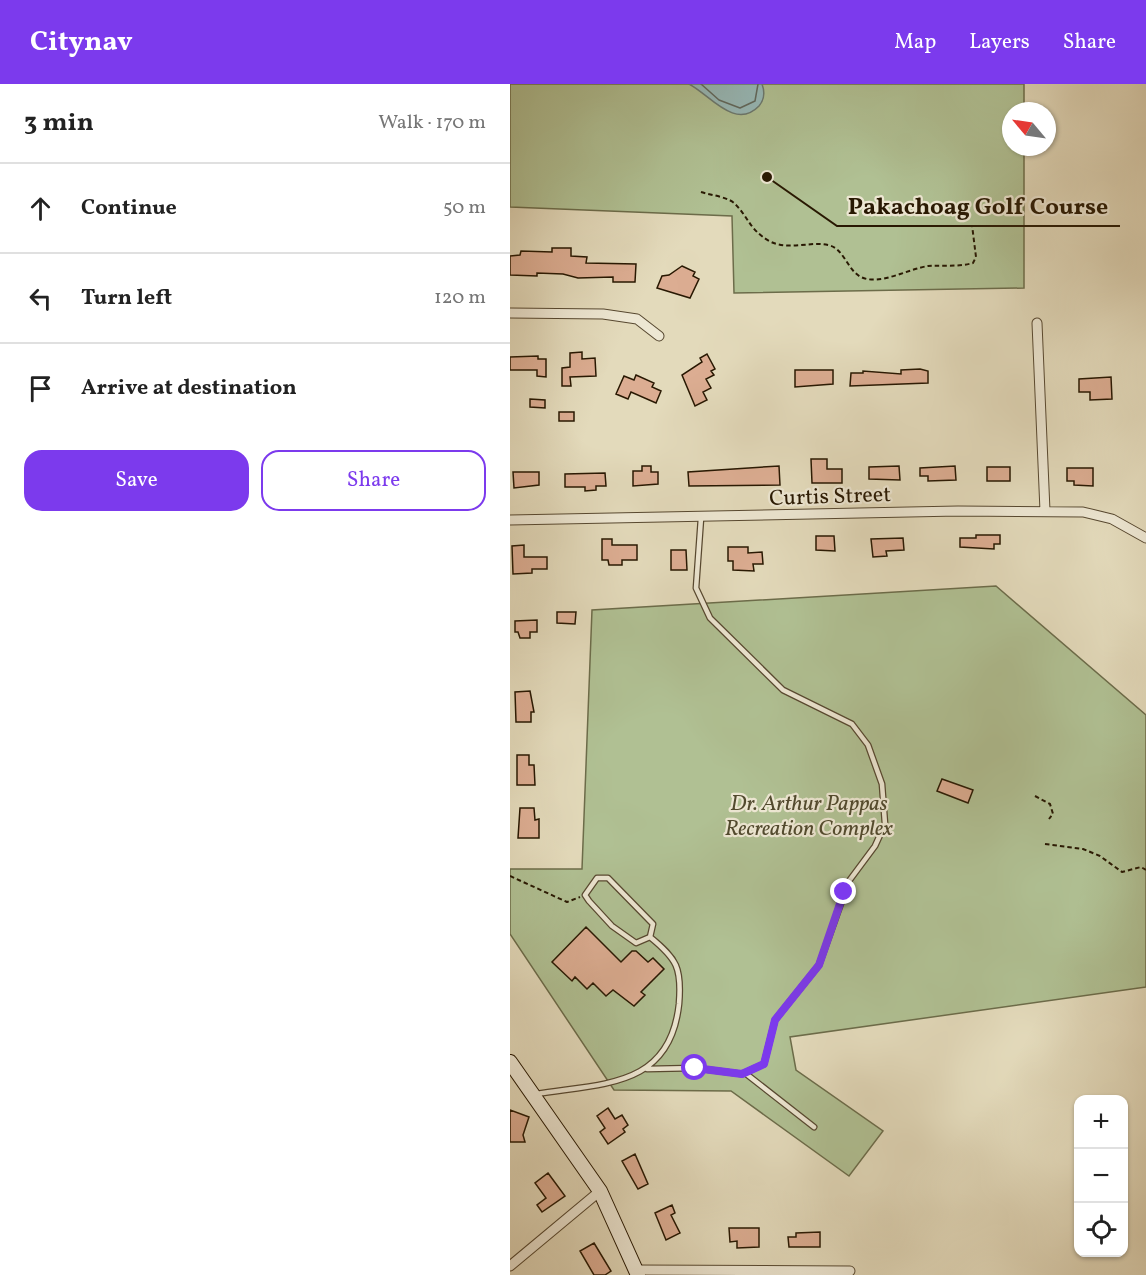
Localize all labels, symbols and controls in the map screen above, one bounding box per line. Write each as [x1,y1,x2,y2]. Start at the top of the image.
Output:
text: Citynav [30,23,133,62]
text: Map [894,28,936,57]
text: Layers [969,28,1030,57]
text: Share [1063,28,1116,57]
north arrow [1002,102,1056,156]
text: 3 min [24,105,94,141]
text: Walk · 170 m [378,109,486,137]
callout: Pakachoag Golf Course [837,184,1120,226]
text: Pakachoag Golf Course [848,191,1108,225]
icon: ahead [24,192,57,225]
text: Continue [81,193,177,224]
text: 50 m [443,194,486,222]
icon: left [24,282,57,315]
text: Turn left [81,283,172,314]
text: 120 m [434,284,486,312]
icon: arrive [24,372,57,405]
text: Arrive at destination [81,373,297,404]
button: Save [24,450,249,511]
button: Share [261,450,486,511]
street label: Curtis Street [769,480,892,515]
park label: Dr. Arthur Pappas Recreation Complex [725,789,893,845]
route end [830,878,856,904]
route start [681,1054,707,1080]
map controls [1074,1095,1128,1257]
button: + [1074,1095,1128,1149]
button: − [1074,1149,1128,1203]
button: locate [1074,1203,1128,1257]

